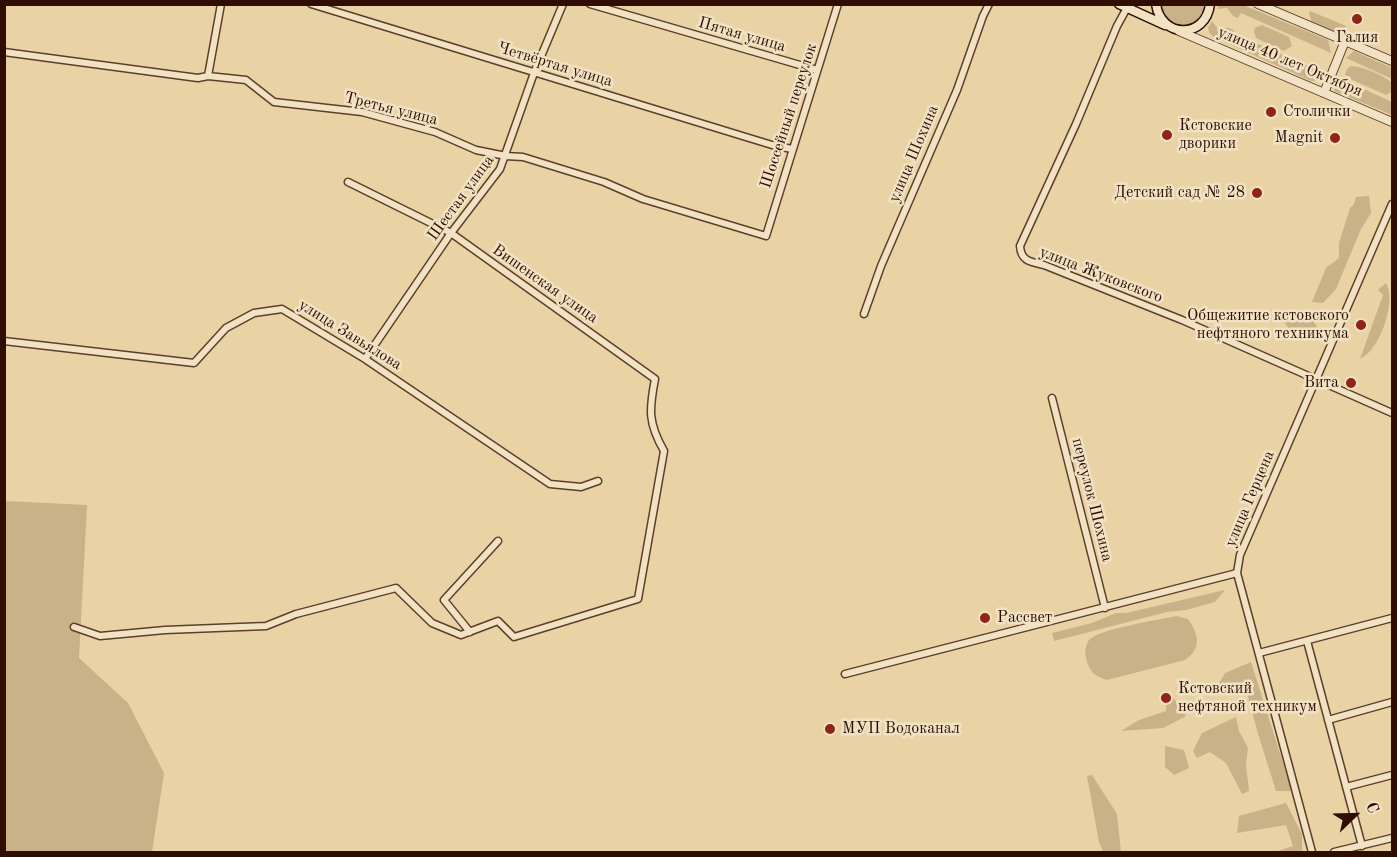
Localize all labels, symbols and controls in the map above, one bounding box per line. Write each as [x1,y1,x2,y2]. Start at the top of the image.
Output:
marker: Галия [1350,12,1364,26]
street label: Пятая улица [696,13,788,57]
street label: улица 40 лет Октября [1215,23,1365,101]
place label: Галия [1336,28,1378,48]
street label: Четвёртая улица [495,38,615,92]
street label: Шоссейный переулок [756,41,822,191]
street label: Третья улица [342,88,440,130]
street label: улица Шохина [885,102,943,206]
place label: Столички [1283,102,1351,122]
marker: Столички [1264,105,1278,119]
place label: Кстовские дворики [1179,116,1252,154]
marker: Кстовские дворики [1160,128,1174,142]
place label: Magnit [1274,128,1323,148]
marker: Magnit [1328,131,1342,145]
street label: Шестая улица [424,151,498,245]
place label: Детский сад № 28 [1114,183,1245,203]
marker: Детский сад № 28 [1250,186,1264,200]
street label: Вишенская улица [488,240,602,328]
street label: улица Жуковского [1037,243,1165,307]
street label: улица Завьялова [295,296,405,374]
place label: Общежитие кстовского нефтяного техникума [1187,306,1349,344]
marker: Общежитие кстовского нефтяного техникума [1354,318,1368,332]
place label: Вита [1304,373,1339,393]
marker: Вита [1344,376,1358,390]
street label: переулок Шохина [1067,436,1117,564]
street label: улица Герцена [1221,448,1279,550]
place label: Рассвет [997,608,1052,628]
marker: Рассвет [978,611,992,625]
place label: Кстовский нефтяной техникум [1178,679,1317,717]
marker: Кстовский нефтяной техникум [1159,691,1173,705]
place label: МУП Водоканал [842,719,960,739]
marker: МУП Водоканал [823,722,837,736]
north arrow [1325,785,1385,845]
text: С [1362,800,1381,816]

